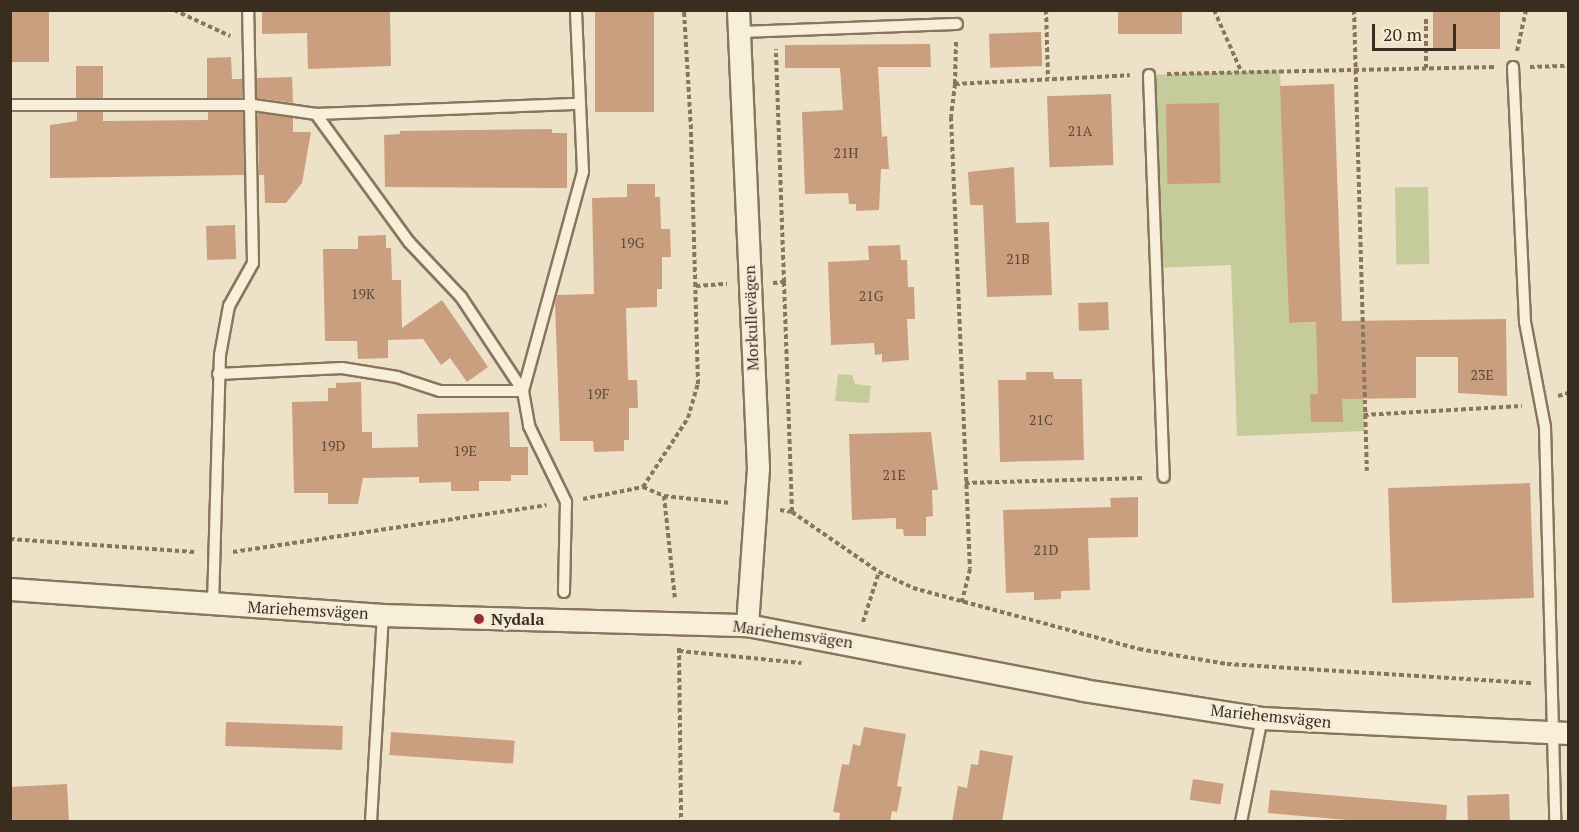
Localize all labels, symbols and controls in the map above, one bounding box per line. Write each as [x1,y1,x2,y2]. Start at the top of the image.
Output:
scale bar [1375,12,1459,50]
text: 20 m [1383,22,1422,46]
house number: 21A [1068,123,1092,139]
house number: 21H [833,145,859,161]
house number: 19G [620,235,644,251]
house number: 21B [1006,251,1030,267]
street label: Morkullevägen [740,265,762,371]
house number: 19K [351,286,375,302]
house number: 21G [859,288,883,304]
house number: 23E [1470,367,1494,383]
house number: 19F [587,386,609,402]
house number: 21C [1029,412,1053,428]
house number: 19D [321,438,345,454]
house number: 19E [453,443,477,459]
house number: 21E [882,467,906,483]
house number: 21D [1034,542,1058,558]
street label: Mariehemsvägen [247,597,369,623]
place label: Nydala [491,609,544,629]
marker: Nydala [472,612,486,626]
street label: Mariehemsvägen [732,616,854,652]
street label: Mariehemsvägen [1210,700,1332,732]

